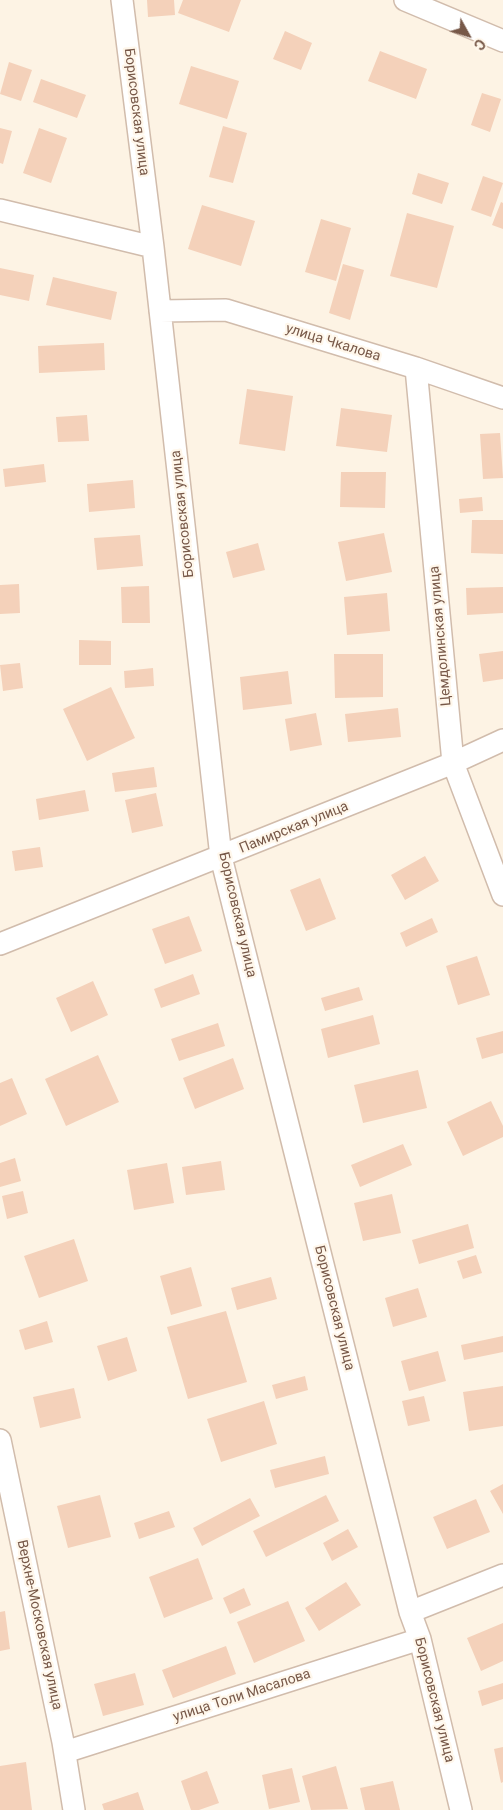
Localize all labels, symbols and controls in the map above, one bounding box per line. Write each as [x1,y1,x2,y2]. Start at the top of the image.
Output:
north arrow [443,10,493,60]
text: С [471,36,489,53]
street label: Борисовская улица [120,47,152,177]
street label: улица Чкалова [284,321,382,365]
street label: Борисовская улица [168,449,198,579]
street label: Цемдолинская улица [426,565,456,707]
street label: Памирская улица [237,798,351,858]
street label: Борисовская улица [214,851,260,979]
street label: Борисовская улица [310,1244,358,1372]
street label: Верхне-Московская улица [13,1539,65,1711]
street label: Борисовская улица [410,1636,458,1764]
street label: улица Толи Масалова [171,1666,313,1726]

